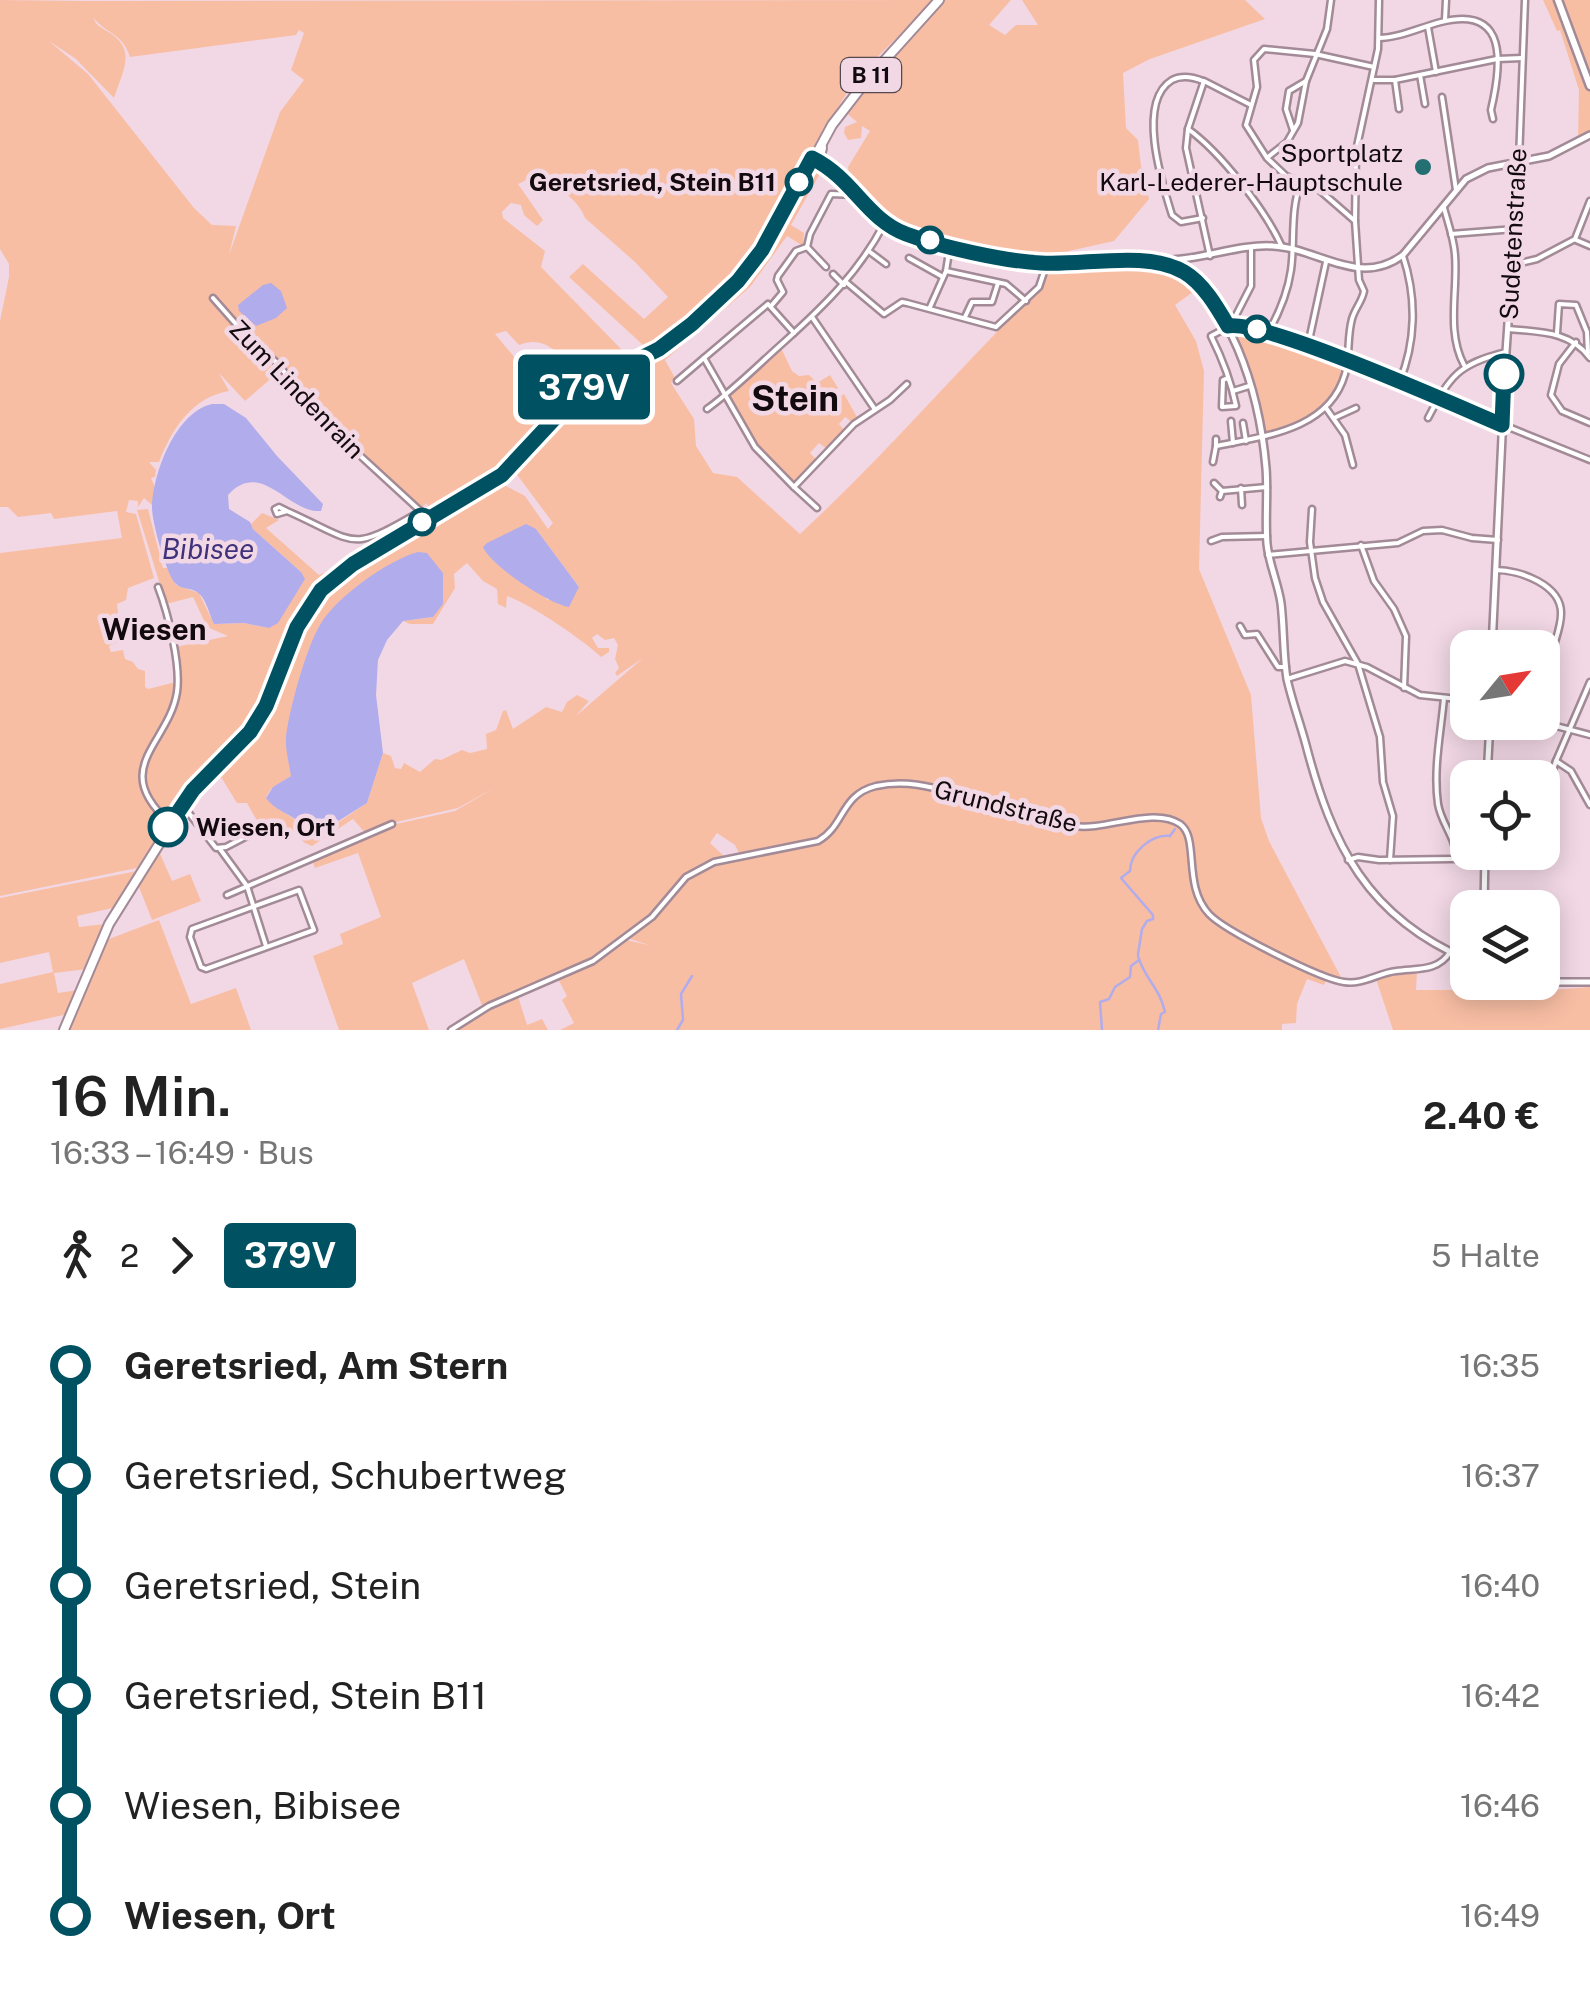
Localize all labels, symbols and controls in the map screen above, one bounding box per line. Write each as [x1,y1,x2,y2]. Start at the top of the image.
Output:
road number: B 11 [841,58,901,92]
place label: Sportplatz Karl-Lederer-Hauptschule [1099,138,1403,197]
street label: Sudetenstraße [1494,147,1532,321]
marker: Sportplatz Karl-Lederer-Hauptschule [1412,156,1434,178]
place label: Geretsried, Stein B11 [529,167,776,197]
marker: Geretsried, Stein B11 [786,169,812,195]
unlabelled marker [917,227,943,253]
street label: Zum Lindenrain [223,314,371,464]
unlabelled marker [1244,316,1270,342]
line badge: 379V [514,354,654,420]
unlabelled marker [1485,355,1523,393]
text: 379V [538,367,630,408]
district label: Stein [751,378,839,419]
unlabelled marker [409,509,435,535]
water label: Bibisee [162,532,254,565]
district label: Wiesen [101,611,207,647]
north arrow [1450,630,1560,740]
map controls [1450,630,1560,1000]
button: locate [1450,760,1560,870]
street label: Grundstraße [931,774,1081,838]
marker: Wiesen, Ort [149,808,187,846]
place label: Wiesen, Ort [196,812,335,842]
button: layers [1450,890,1560,1000]
text: 16 Min. [50,1064,231,1128]
text: 2.40 € [1423,1093,1540,1138]
text: 16:33 – 16:49 · Bus [50,1134,314,1171]
icon: walk [50,1228,105,1283]
icon: forward [154,1228,209,1283]
text: 379V [244,1235,336,1276]
text: 2 [120,1237,139,1274]
text: 5 Halte [1431,1237,1540,1274]
text: Geretsried, Am Stern [124,1343,508,1388]
text: 16:35 [1459,1347,1540,1384]
text: Geretsried, Schubertweg [124,1453,567,1498]
text: 16:37 [1461,1457,1540,1494]
text: Geretsried, Stein [124,1563,421,1608]
text: 16:40 [1460,1567,1540,1604]
text: Geretsried, Stein B11 [124,1673,487,1718]
text: 16:42 [1461,1677,1540,1714]
text: Wiesen, Bibisee [124,1783,401,1828]
text: 16:46 [1460,1787,1540,1824]
text: Wiesen, Ort [124,1893,336,1938]
text: 16:49 [1460,1897,1540,1934]

